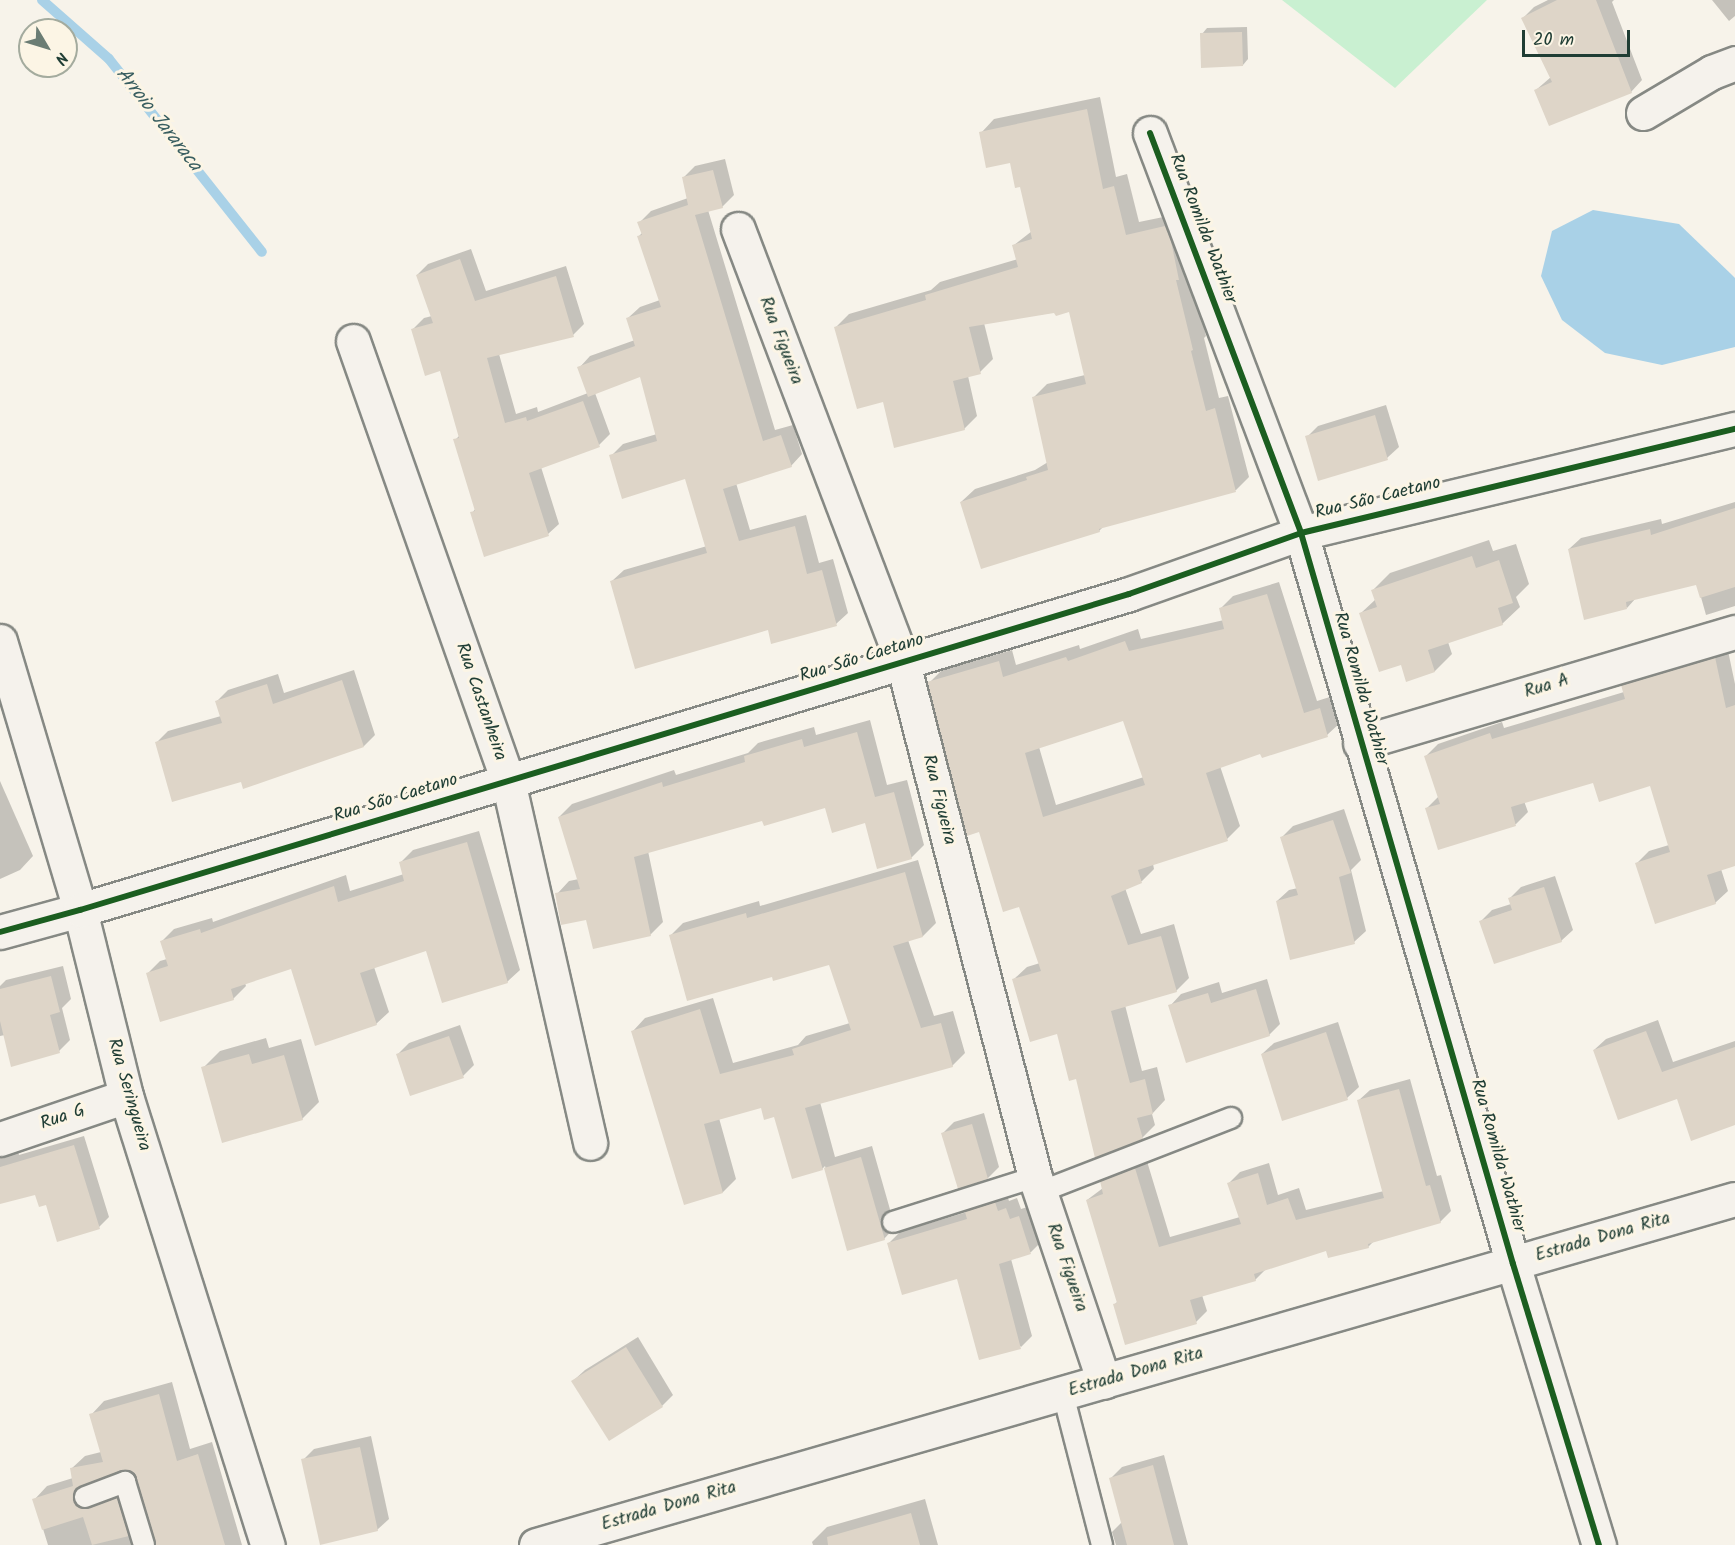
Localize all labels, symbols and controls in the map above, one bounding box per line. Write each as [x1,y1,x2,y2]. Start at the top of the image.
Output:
north arrow [18,18,78,78]
scale bar [1525,18,1633,56]
text: 20 m [1533,26,1574,55]
text: N [48,46,74,70]
water label: Arroio Jararaca [110,63,206,177]
street label: Rua Romilda Wathier [1163,151,1241,307]
street label: Rua Figueira [753,294,807,388]
street label: Rua São Caetano [1313,473,1443,525]
street label: Rua Romilda Wathier [1328,610,1392,768]
street label: Rua São Caetano [797,630,927,688]
street label: Rua Castanheira [450,640,510,764]
street label: Rua A [1522,670,1572,704]
street label: Rua Figueira [916,753,960,847]
street label: Rua São Caetano [331,770,461,828]
street label: Rua Seringueira [102,1036,154,1154]
street label: Rua Romilda Wathier [1465,1077,1529,1235]
street label: Rua G [38,1100,88,1136]
street label: Estrada Dona Rita [1533,1208,1673,1268]
street label: Rua Figueira [1041,1221,1091,1315]
street label: Estrada Dona Rita [1066,1343,1206,1403]
street label: Estrada Dona Rita [599,1477,739,1537]

